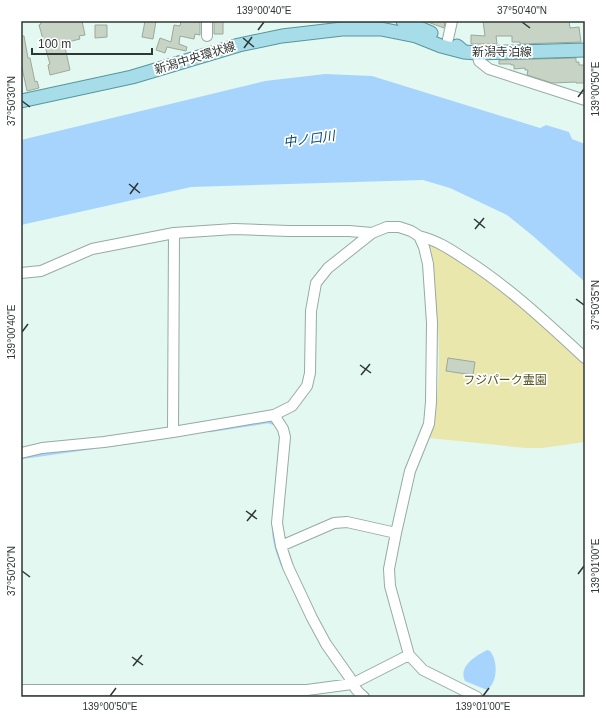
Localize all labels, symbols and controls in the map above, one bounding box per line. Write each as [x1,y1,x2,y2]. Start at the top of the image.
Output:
text: 139°00'40"E [236,5,292,16]
text: 37°50'40"N [497,5,547,16]
scale bar [32,30,152,56]
text: 100 m [38,37,71,51]
street label: 新潟中央環状線 [153,39,237,77]
street label: 新潟寺泊線 [472,45,532,59]
text: 139°00'50"E [590,61,601,117]
text: 37°50'30"N [6,76,17,126]
water label: 中ノ口川 [282,128,338,150]
text: 37°50'35"N [590,280,601,330]
text: 139°00'40"E [6,304,17,360]
park label: フジパーク霊園 [463,373,547,387]
text: 139°01'00"E [590,538,601,594]
text: 37°50'20"N [6,546,17,596]
text: 139°00'50"E [82,701,138,712]
text: 139°01'00"E [455,701,511,712]

